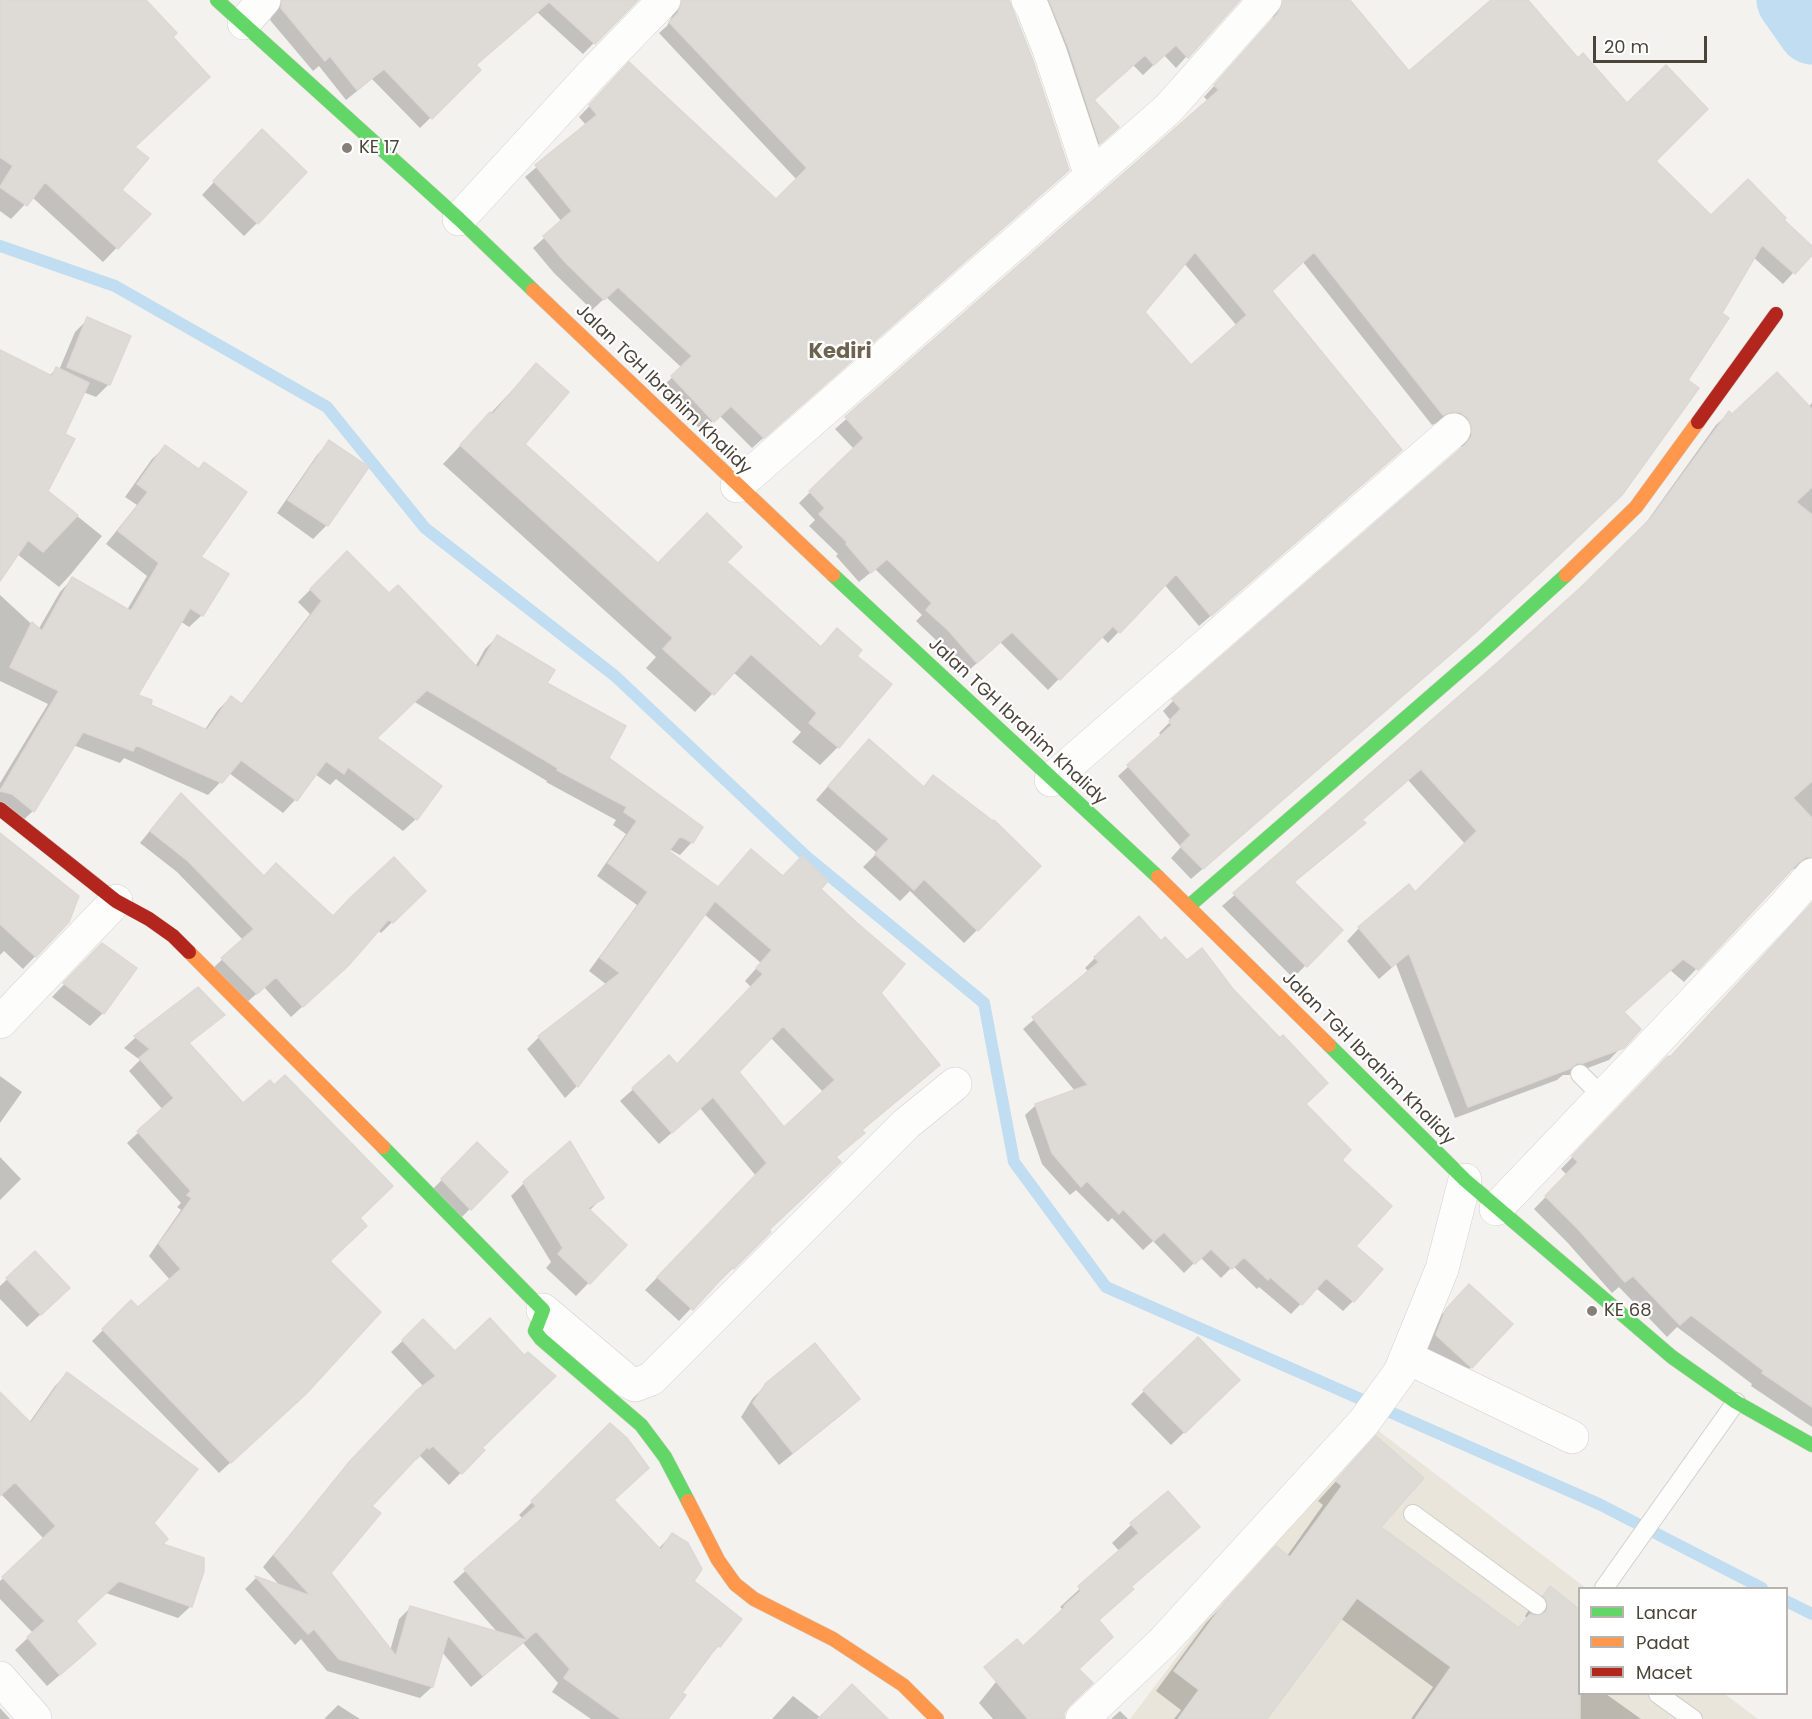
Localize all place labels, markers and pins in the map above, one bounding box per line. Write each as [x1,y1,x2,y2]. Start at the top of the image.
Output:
place label: KE 17 [359,137,399,159]
marker: KE 17 [340,141,354,155]
place label: KE 68 [1604,1300,1652,1322]
marker: KE 68 [1585,1304,1599,1318]

